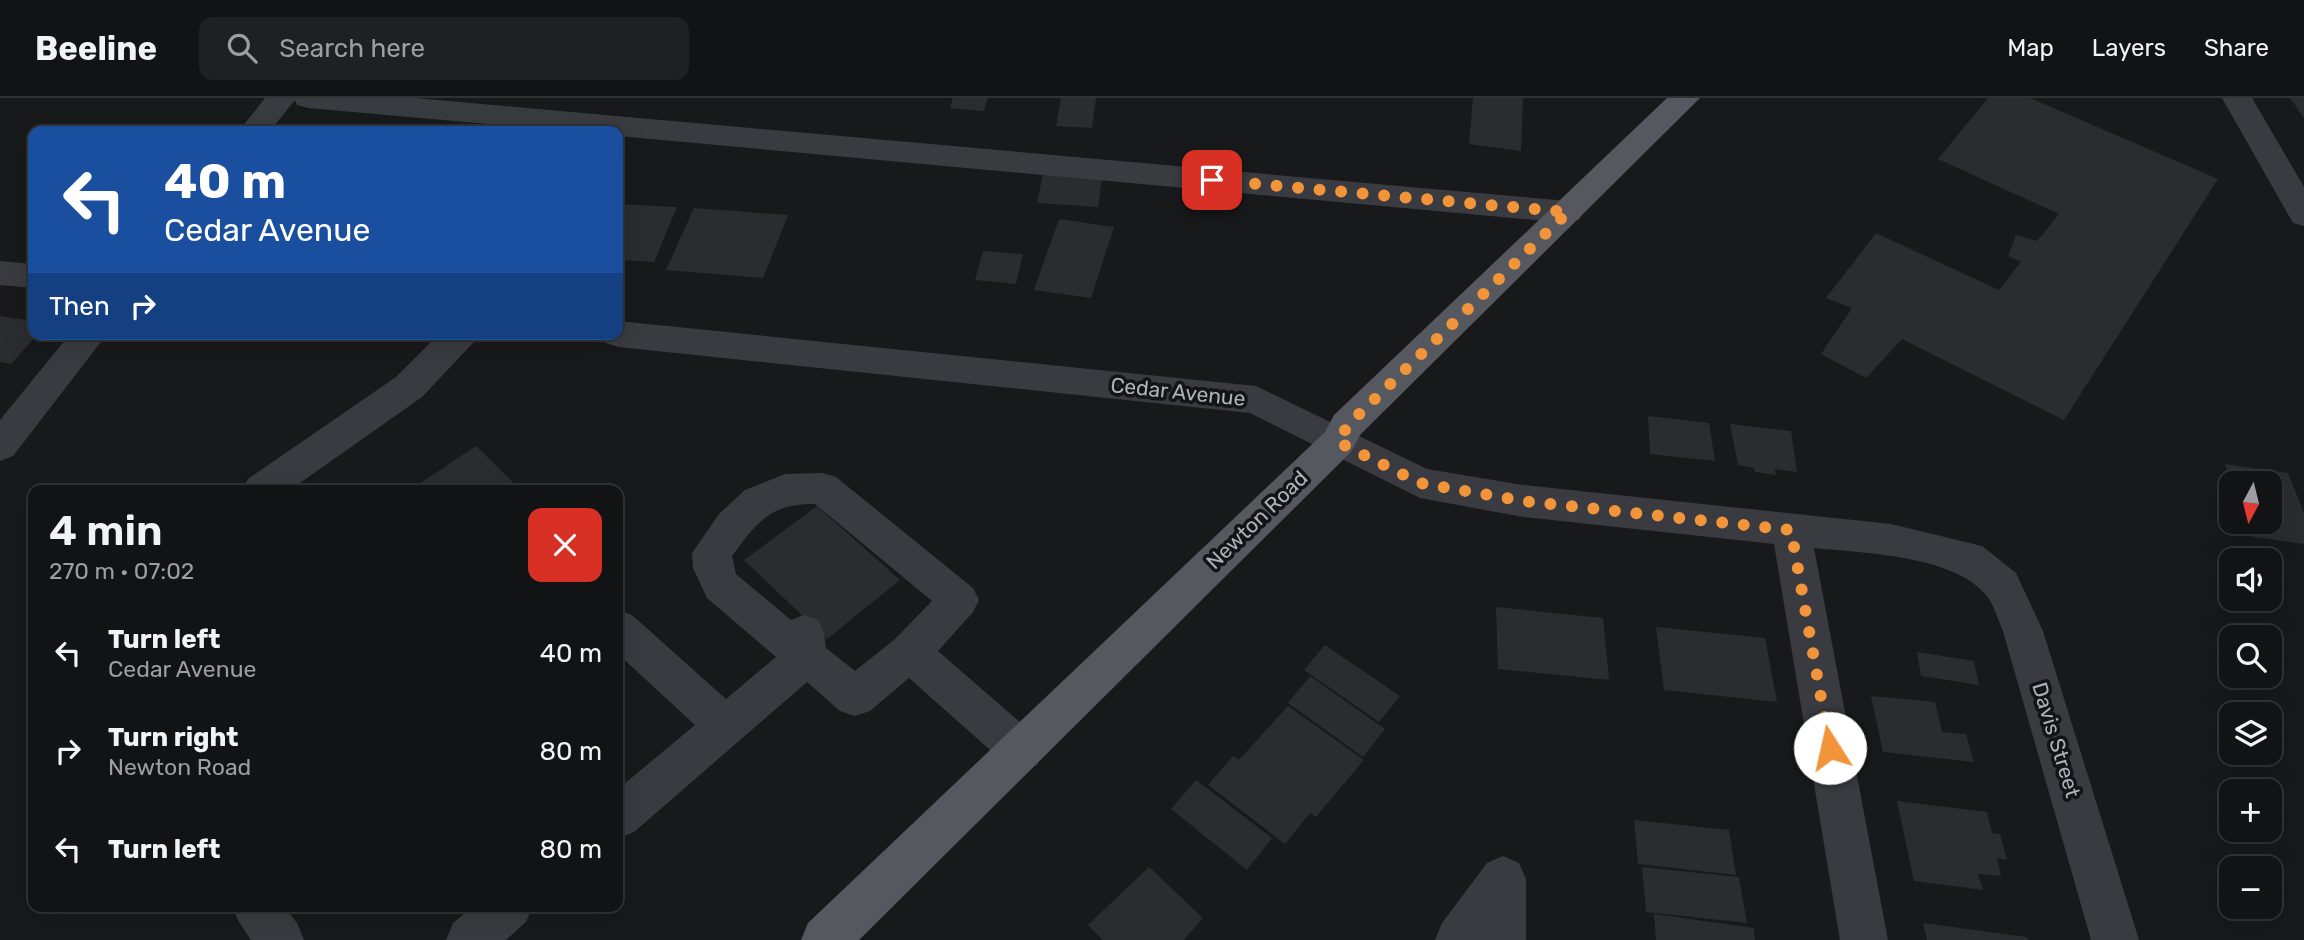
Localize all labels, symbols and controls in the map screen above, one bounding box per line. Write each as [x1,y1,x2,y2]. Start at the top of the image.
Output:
search box [199,17,689,80]
text: Beeline [35,29,157,68]
icon: search [223,29,261,67]
text: Search here [279,33,425,64]
text: Map [2007,34,2054,62]
text: Layers [2092,34,2166,62]
text: Share [2204,34,2269,62]
pin [1182,150,1242,210]
text: 40 m [164,152,286,210]
icon: left [49,154,140,245]
icon: arrive [1193,161,1231,199]
text: Cedar Avenue [164,211,370,249]
icon: right [124,287,162,325]
text: Then [49,291,110,322]
street label: Cedar Avenue [1109,372,1247,411]
street label: Newton Road [1201,465,1312,574]
north arrow [2219,471,2282,534]
map controls [2219,471,2282,919]
text: 4 min [49,506,163,556]
button: close [528,508,602,582]
button: sound [2219,548,2282,611]
text: 270 m · 07:02 [49,557,194,585]
text: Turn left [108,624,220,655]
button: search [2219,625,2282,688]
icon: left [49,634,87,672]
text: 40 m [540,638,602,669]
text: Cedar Avenue [108,655,256,683]
street label: Davis Street [2027,679,2086,800]
button: layers [2219,702,2282,765]
position arrow [1793,711,1867,785]
text: Turn right [108,722,238,753]
icon: right [49,732,87,770]
text: 80 m [539,736,602,767]
text: Newton Road [108,753,251,781]
button: + [2219,779,2282,842]
icon: left [49,830,87,868]
text: Turn left [108,834,220,865]
text: 80 m [539,834,602,865]
button: − [2219,856,2282,919]

